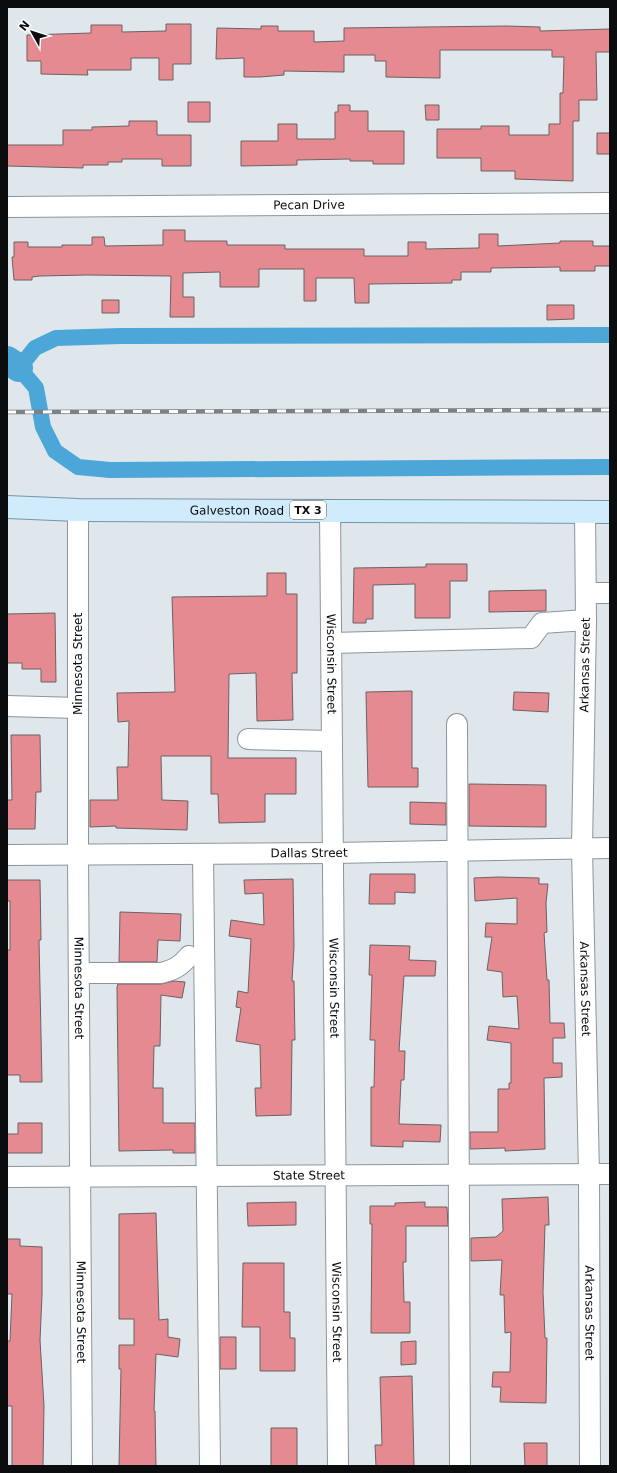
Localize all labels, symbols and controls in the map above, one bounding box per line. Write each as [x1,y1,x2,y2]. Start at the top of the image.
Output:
north arrow [12,12,52,52]
text: N [17,18,33,34]
street label: Pecan Drive [273,198,345,212]
road number: TX 3 [290,501,326,519]
street label: Galveston Road [190,503,284,518]
street label: Minnesota Street [71,613,85,715]
street label: Wisconsin Street [324,614,339,715]
street label: Arkansas Street [577,617,593,713]
street label: Dallas Street [270,846,348,860]
street label: Minnesota Street [72,937,86,1039]
street label: Wisconsin Street [327,938,341,1038]
street label: Arkansas Street [577,941,593,1037]
street label: State Street [273,1168,345,1183]
street label: Minnesota Street [74,1261,88,1363]
street label: Wisconsin Street [329,1262,344,1362]
street label: Arkansas Street [582,1265,597,1361]

